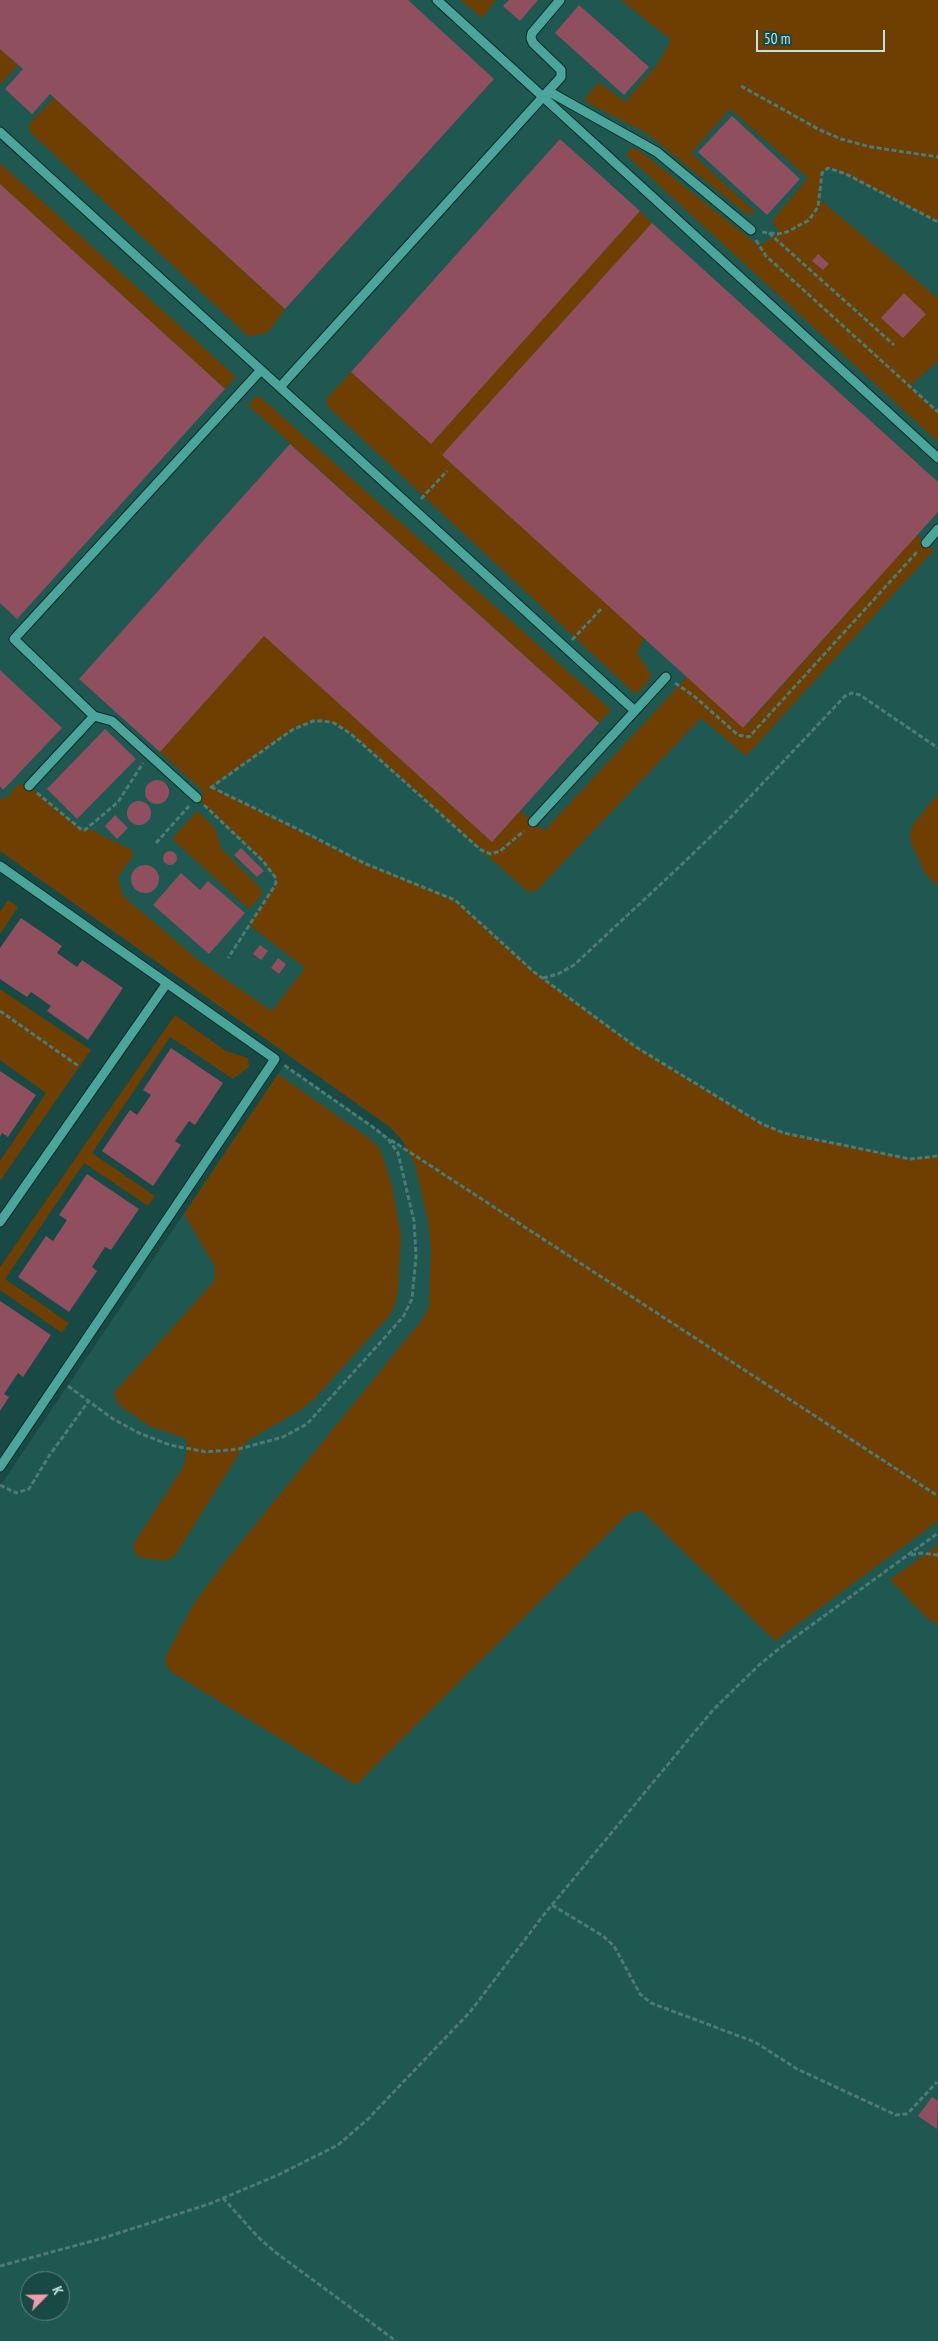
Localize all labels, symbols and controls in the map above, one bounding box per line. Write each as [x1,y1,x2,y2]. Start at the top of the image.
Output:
scale bar [758,20,887,52]
text: 50 m [764,29,790,48]
north arrow [20,2271,70,2321]
text: K [48,2284,68,2297]

